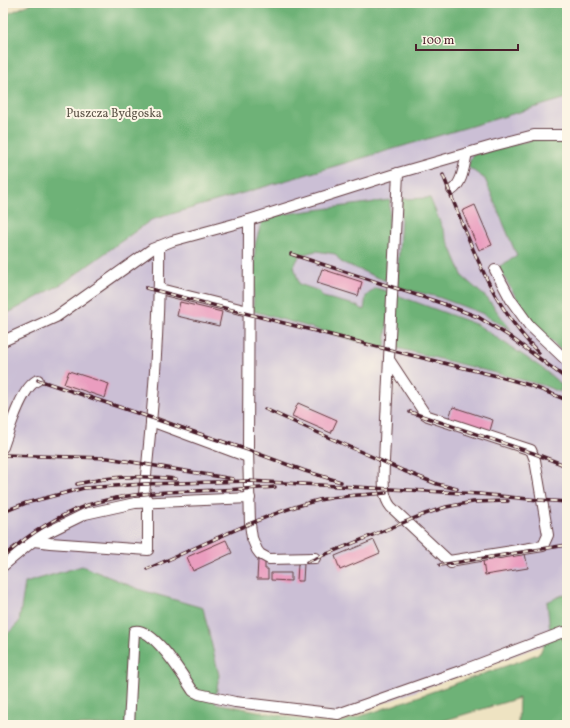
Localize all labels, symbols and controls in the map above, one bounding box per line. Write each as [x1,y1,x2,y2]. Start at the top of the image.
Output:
scale bar [416,26,518,52]
text: 100 m [422,33,455,49]
park label: Puszcza Bydgoska [66,106,162,122]

